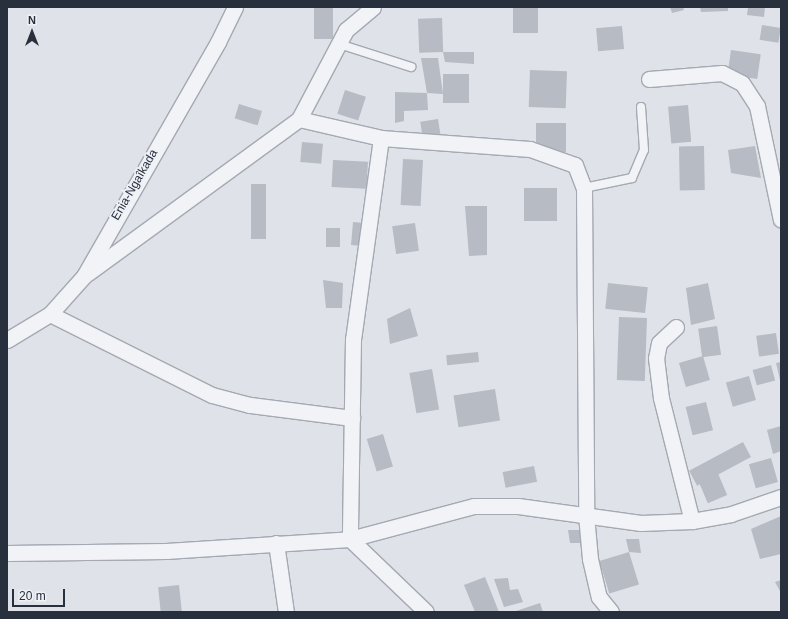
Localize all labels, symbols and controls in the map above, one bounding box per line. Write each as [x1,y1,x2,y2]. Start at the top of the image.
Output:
north arrow [12,12,52,52]
text: N [28,14,36,26]
street label: Enia-Ngaîkada [109,147,161,223]
scale bar [14,581,67,607]
text: 20 m [19,589,46,603]

